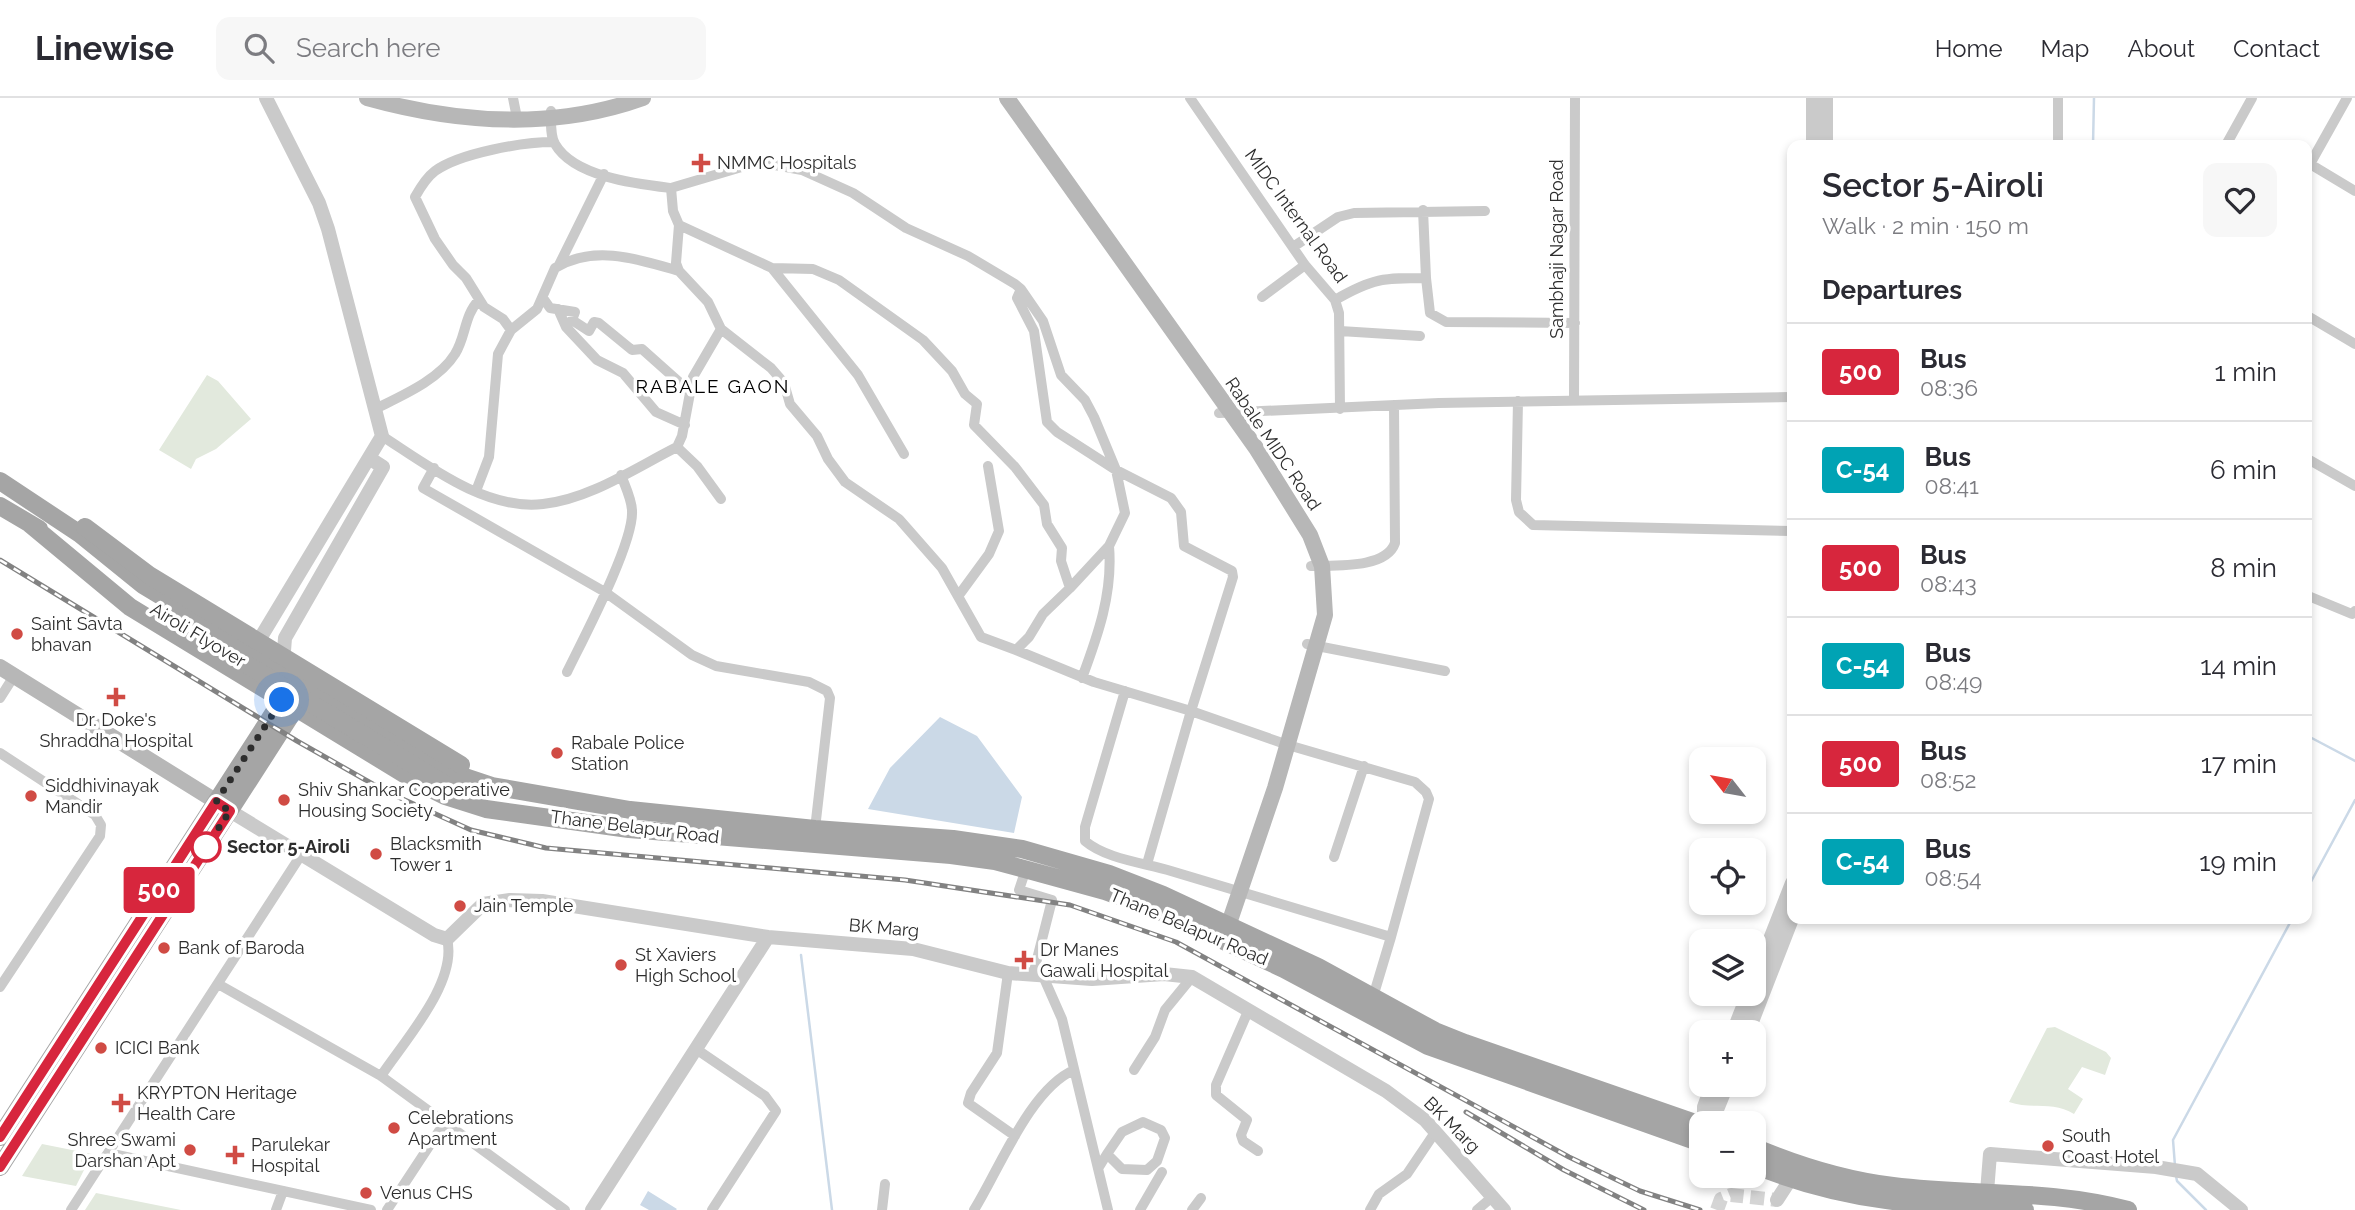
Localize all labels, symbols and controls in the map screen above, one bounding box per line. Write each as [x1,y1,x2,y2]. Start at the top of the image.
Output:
search box [216,17,706,80]
text: Linewise [35,29,174,68]
icon: search [240,29,278,67]
text: Search here [296,33,440,63]
text: Home [1935,34,2003,63]
text: Map [2041,34,2089,63]
text: About [2127,34,2195,63]
text: Contact [2233,34,2320,63]
street label: MIDC Internal Road [1241,145,1352,287]
place label: NMMC Hospitals [717,152,857,173]
marker: NMMC Hospitals [691,153,711,173]
street label: Sambhaji Nagar Road [1546,159,1567,339]
button: heart [2203,163,2277,237]
text: Sector 5-Airoli [1822,166,2044,205]
text: Walk · 2 min · 150 m [1822,212,2029,239]
text: Departures [1822,275,1962,305]
text: Bus [1920,344,1967,374]
text: 500 [1839,357,1882,386]
text: 1 min [2215,357,2277,387]
street label: Rabale MIDC Road [1221,373,1326,514]
text: 08:36 [1920,374,1978,401]
district label: RABALE GAON [636,375,790,397]
text: Bus [1925,442,1971,472]
text: C-54 [1836,455,1890,484]
text: 6 min [2210,455,2277,485]
text: 08:41 [1925,472,1979,499]
text: Bus [1920,540,1967,570]
text: 500 [1839,553,1882,582]
text: 8 min [2210,553,2277,583]
text: 08:43 [1920,570,1977,597]
street label: Airoli Flyover [147,598,250,672]
place label: Saint Savta bhavan [31,613,123,655]
marker: Saint Savta bhavan [9,626,25,642]
text: Bus [1925,638,1971,668]
text: C-54 [1836,651,1890,680]
text: 14 min [2200,651,2277,681]
text: 08:49 [1925,668,1983,695]
your location [264,682,299,717]
marker: Dr. Doke's Shraddha Hospital [106,687,126,707]
place label: Dr. Doke's Shraddha Hospital [39,709,193,751]
place label: Rabale Police Station [571,732,685,774]
text: Bus [1920,736,1967,766]
marker: Rabale Police Station [549,745,565,761]
north arrow [1689,747,1766,824]
map controls [1689,747,1766,1188]
text: 500 [1839,749,1882,778]
text: 17 min [2201,749,2277,779]
text: 08:52 [1920,766,1977,793]
place label: Siddhivinayak Mandir [45,775,160,817]
place label: Shiv Shankar Cooperative Housing Society [298,779,510,821]
marker: Siddhivinayak Mandir [23,788,39,804]
marker: Shiv Shankar Cooperative Housing Society [276,792,292,808]
street label: Thane Belapur Road [550,806,721,847]
marker: Sector 5-Airoli [191,832,221,862]
place label: Blacksmith Tower 1 [390,833,482,875]
text: Bus [1925,834,1971,864]
place label: Sector 5-Airoli [227,836,350,857]
button: locate [1689,838,1766,915]
marker: Blacksmith Tower 1 [368,846,384,862]
text: C-54 [1836,847,1890,876]
text: 19 min [2199,847,2277,877]
text: 08:54 [1925,864,1982,891]
line badge: 500 [119,867,199,913]
text: 500 [138,875,180,904]
street label: Thane Belapur Road [1107,884,1271,969]
place label: Jain Temple [474,895,574,916]
marker: Jain Temple [452,898,468,914]
street label: BK Marg [848,914,920,941]
button: layers [1689,929,1766,1006]
place label: Bank of Baroda [178,937,305,958]
place label: Dr Manes Gawali Hospital [1040,939,1168,981]
marker: Bank of Baroda [156,940,172,956]
place label: St Xaviers High School [635,944,736,986]
marker: Dr Manes Gawali Hospital [1014,950,1034,970]
marker: St Xaviers High School [613,957,629,973]
button: + [1689,1020,1766,1097]
place label: ICICI Bank [115,1037,200,1058]
marker: ICICI Bank [93,1040,109,1056]
place label: KRYPTON Heritage Health Care [137,1082,297,1124]
street label: BK Marg [1420,1092,1485,1157]
marker: KRYPTON Heritage Health Care [111,1093,131,1113]
place label: Celebrations Apartment [408,1107,514,1149]
button: − [1689,1111,1766,1188]
marker: Celebrations Apartment [386,1120,402,1136]
place label: South Coast Hotel [2062,1125,2159,1167]
place label: Shree Swami Darshan Apt [68,1129,176,1171]
place label: Parulekar Hospital [251,1134,331,1176]
marker: South Coast Hotel [2040,1138,2056,1154]
marker: Shree Swami Darshan Apt [182,1142,198,1158]
marker: Parulekar Hospital [225,1145,245,1165]
place label: Venus CHS [380,1182,473,1203]
marker: Venus CHS [358,1185,374,1201]

